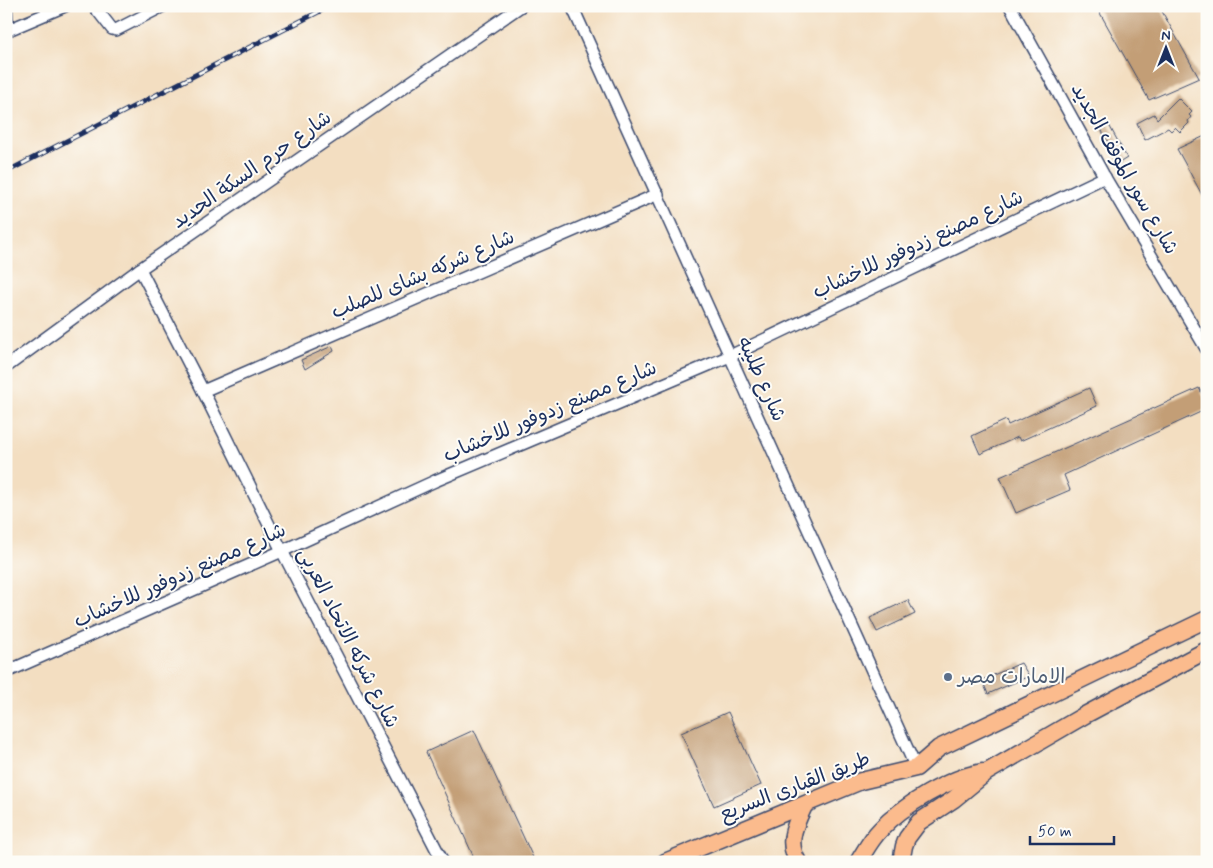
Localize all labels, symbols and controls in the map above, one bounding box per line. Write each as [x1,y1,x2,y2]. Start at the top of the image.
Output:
north arrow [1140,22,1190,72]
text: N [1161,27,1171,45]
street label: شارع سور الموقف الجديد [1064,78,1184,260]
street label: شارع حرم السكة الحديد [167,105,338,236]
street label: شارع مصنع زدوفور للاخشاب [808,184,1028,306]
street label: شارع شركه بشاى للصلب [327,224,519,326]
street label: شارع طليبه [730,332,792,426]
street label: شارع مصنع زدوفور للاخشاب [439,355,661,469]
street label: شارع مصنع زدوفور للاخشاب [70,517,290,635]
street label: شارع شركه الاتحاد العربى [291,543,405,733]
place label: الامارات مصر [956,664,1065,691]
marker: الامارات مصر [942,671,954,683]
street label: طريق القبارى السريع [716,746,874,828]
scale bar [1030,813,1114,845]
text: 50 m [1038,822,1072,842]

